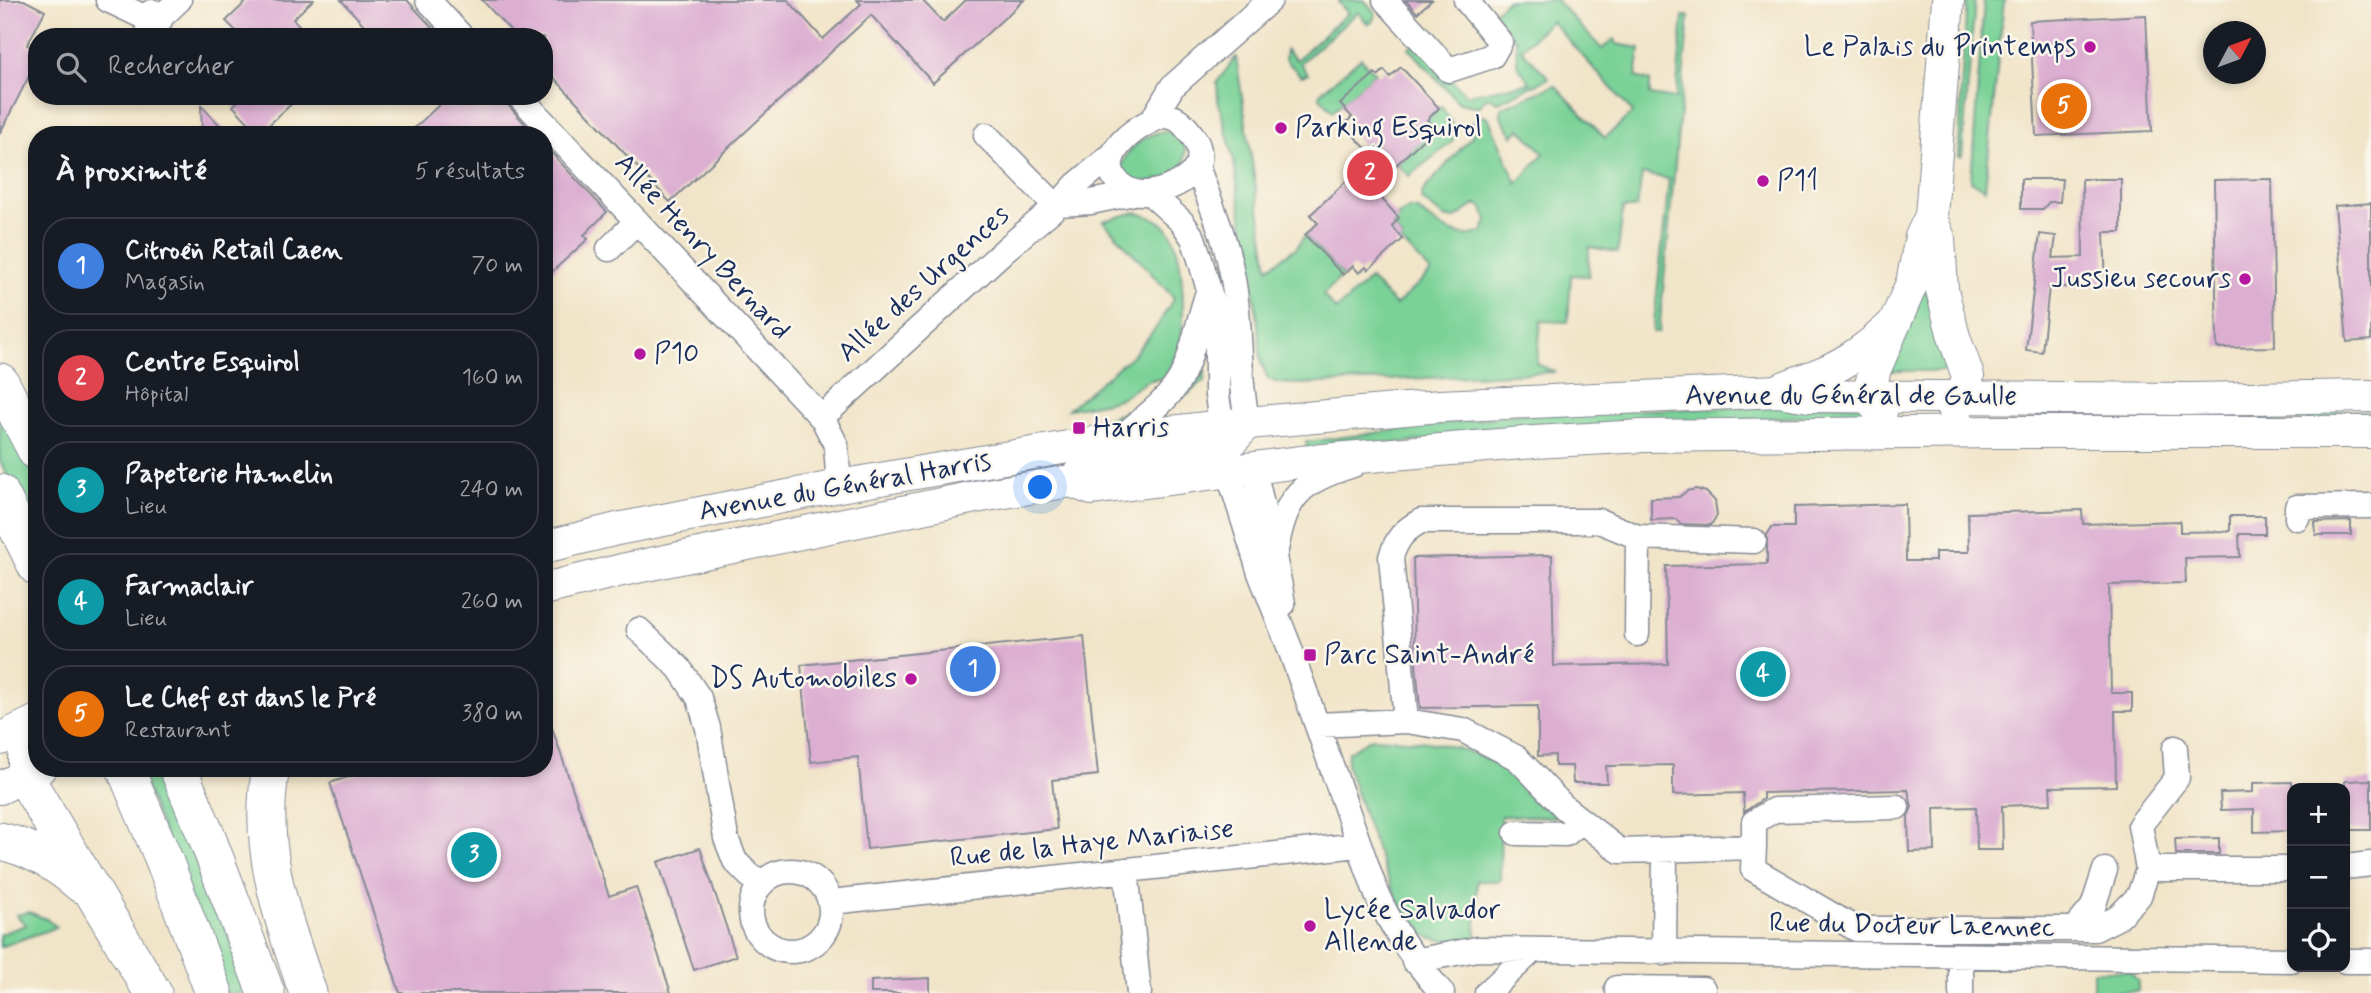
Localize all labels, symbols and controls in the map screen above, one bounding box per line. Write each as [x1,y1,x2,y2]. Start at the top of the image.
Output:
north arrow [2203,21,2266,84]
search box [28,28,553,105]
place label: Le Palais du Printemps [1804,29,2076,66]
marker: Le Palais du Printemps [2082,39,2098,55]
icon: search [52,48,90,86]
text: Rechercher [108,50,234,84]
pin: 5 [2041,80,2087,132]
place label: Parking Esquirol [1295,110,1482,150]
marker: Parking Esquirol [1273,120,1289,136]
street label: Allée Henry Bernard [606,146,798,348]
pin: 2 [1347,147,1393,199]
text: À proximité [56,152,207,191]
text: 5 résultats [415,157,525,187]
place label: P11 [1777,163,1818,200]
marker: P11 [1755,173,1771,189]
street label: Allée des Urgences [830,197,1018,371]
text: Citroën Retail Caen [125,234,342,268]
text: 1 [76,251,86,281]
text: 70 m [471,251,523,281]
place label: Jussieu secours [2051,261,2231,298]
text: Magasin [125,268,205,298]
marker: Jussieu secours [2237,271,2253,287]
place label: P10 [654,336,699,373]
text: Centre Esquirol [125,346,300,380]
marker: P10 [632,346,648,362]
text: 2 [75,363,87,393]
text: 160 m [462,363,523,393]
street label: Avenue du Général de Gaulle [1685,378,2017,415]
text: Hôpital [125,380,188,410]
place label: Harris [1093,410,1169,447]
marker: Harris [1071,420,1087,436]
street label: Avenue du Général Harris [696,443,994,531]
text: Papeterie Hamelin [125,458,333,492]
your location [1023,470,1057,504]
text: 3 [76,475,86,505]
text: 240 m [459,475,523,505]
text: Lieu [125,492,167,522]
text: Farmaclair [125,570,253,604]
text: 4 [74,587,88,617]
text: 260 m [461,587,523,617]
text: Lieu [125,604,167,634]
place label: Parc Saint-André [1324,637,1534,674]
pin: 1 [950,643,996,695]
marker: Parc Saint-André [1302,647,1318,663]
pin: 4 [1740,648,1786,700]
place label: DS Automobiles [710,661,897,698]
marker: DS Automobiles [903,671,919,687]
text: Le Chef est dans le Pré [125,682,376,716]
text: 5 [74,699,88,729]
text: 380 m [462,699,523,729]
text: Restaurant [125,716,232,746]
map controls [2287,783,2350,972]
button: + [2287,783,2350,846]
street label: Rue de la Haye Mariaise [948,811,1236,877]
pin: 3 [451,829,497,881]
button: − [2287,846,2350,909]
place label: Lycée Salvador Allende [1324,892,1501,961]
street label: Rue du Docteur Laennec [1769,905,2055,947]
button: locate [2287,909,2350,972]
marker: Lycée Salvador Allende [1302,918,1318,934]

